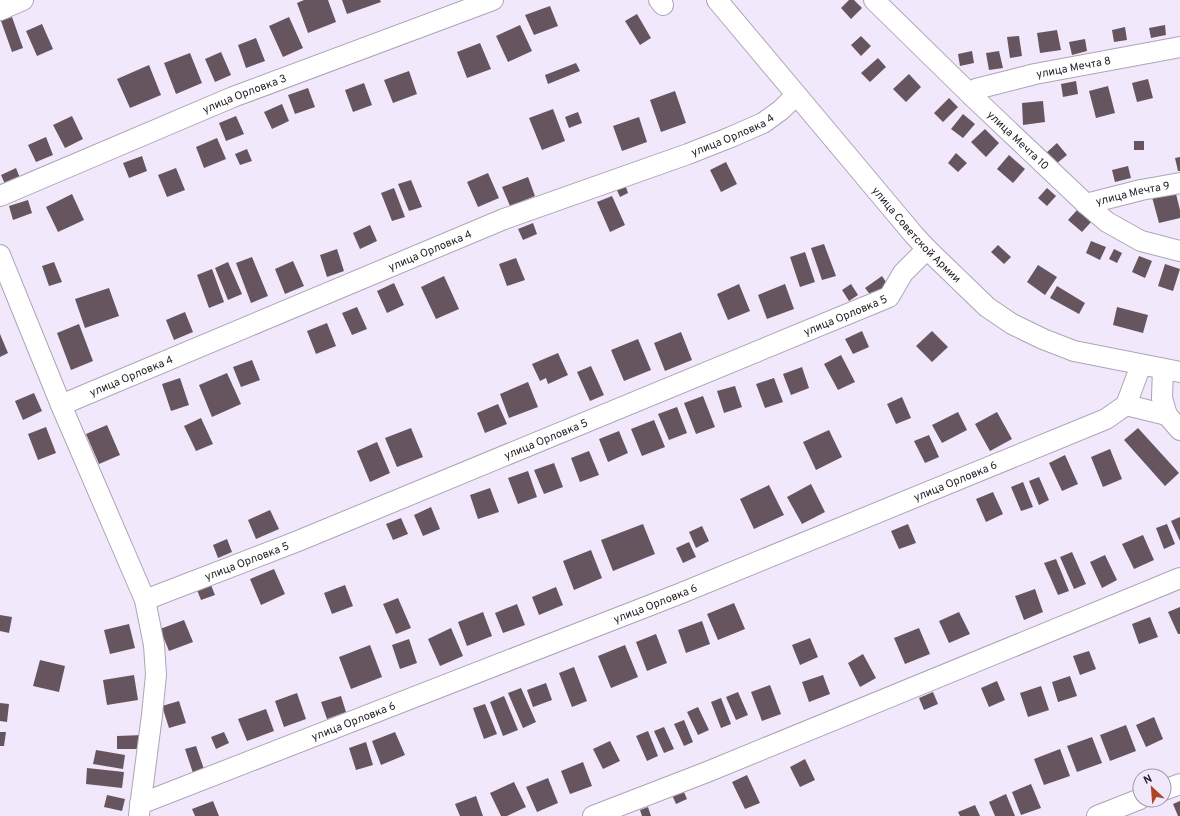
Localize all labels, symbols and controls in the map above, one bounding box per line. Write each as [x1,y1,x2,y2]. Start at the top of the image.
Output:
street label: улица Мечта 8 [1035,54,1112,82]
street label: улица Орловка 3 [201,72,289,117]
street label: улица Мечта 10 [984,108,1052,173]
street label: улица Орловка 4 [689,111,777,160]
street label: улица Мечта 9 [1094,179,1171,209]
street label: улица Советской Армии [868,184,964,286]
street label: улица Орловка 4 [386,227,474,275]
street label: улица Орловка 5 [802,292,890,340]
street label: улица Орловка 4 [88,353,175,400]
street label: улица Орловка 5 [502,416,590,463]
street label: улица Орловка 6 [912,458,999,505]
street label: улица Орловка 5 [203,539,291,584]
street label: улица Орловка 6 [612,581,700,627]
street label: улица Орловка 6 [310,699,398,744]
north arrow [1132,768,1172,808]
text: N [1141,772,1155,788]

